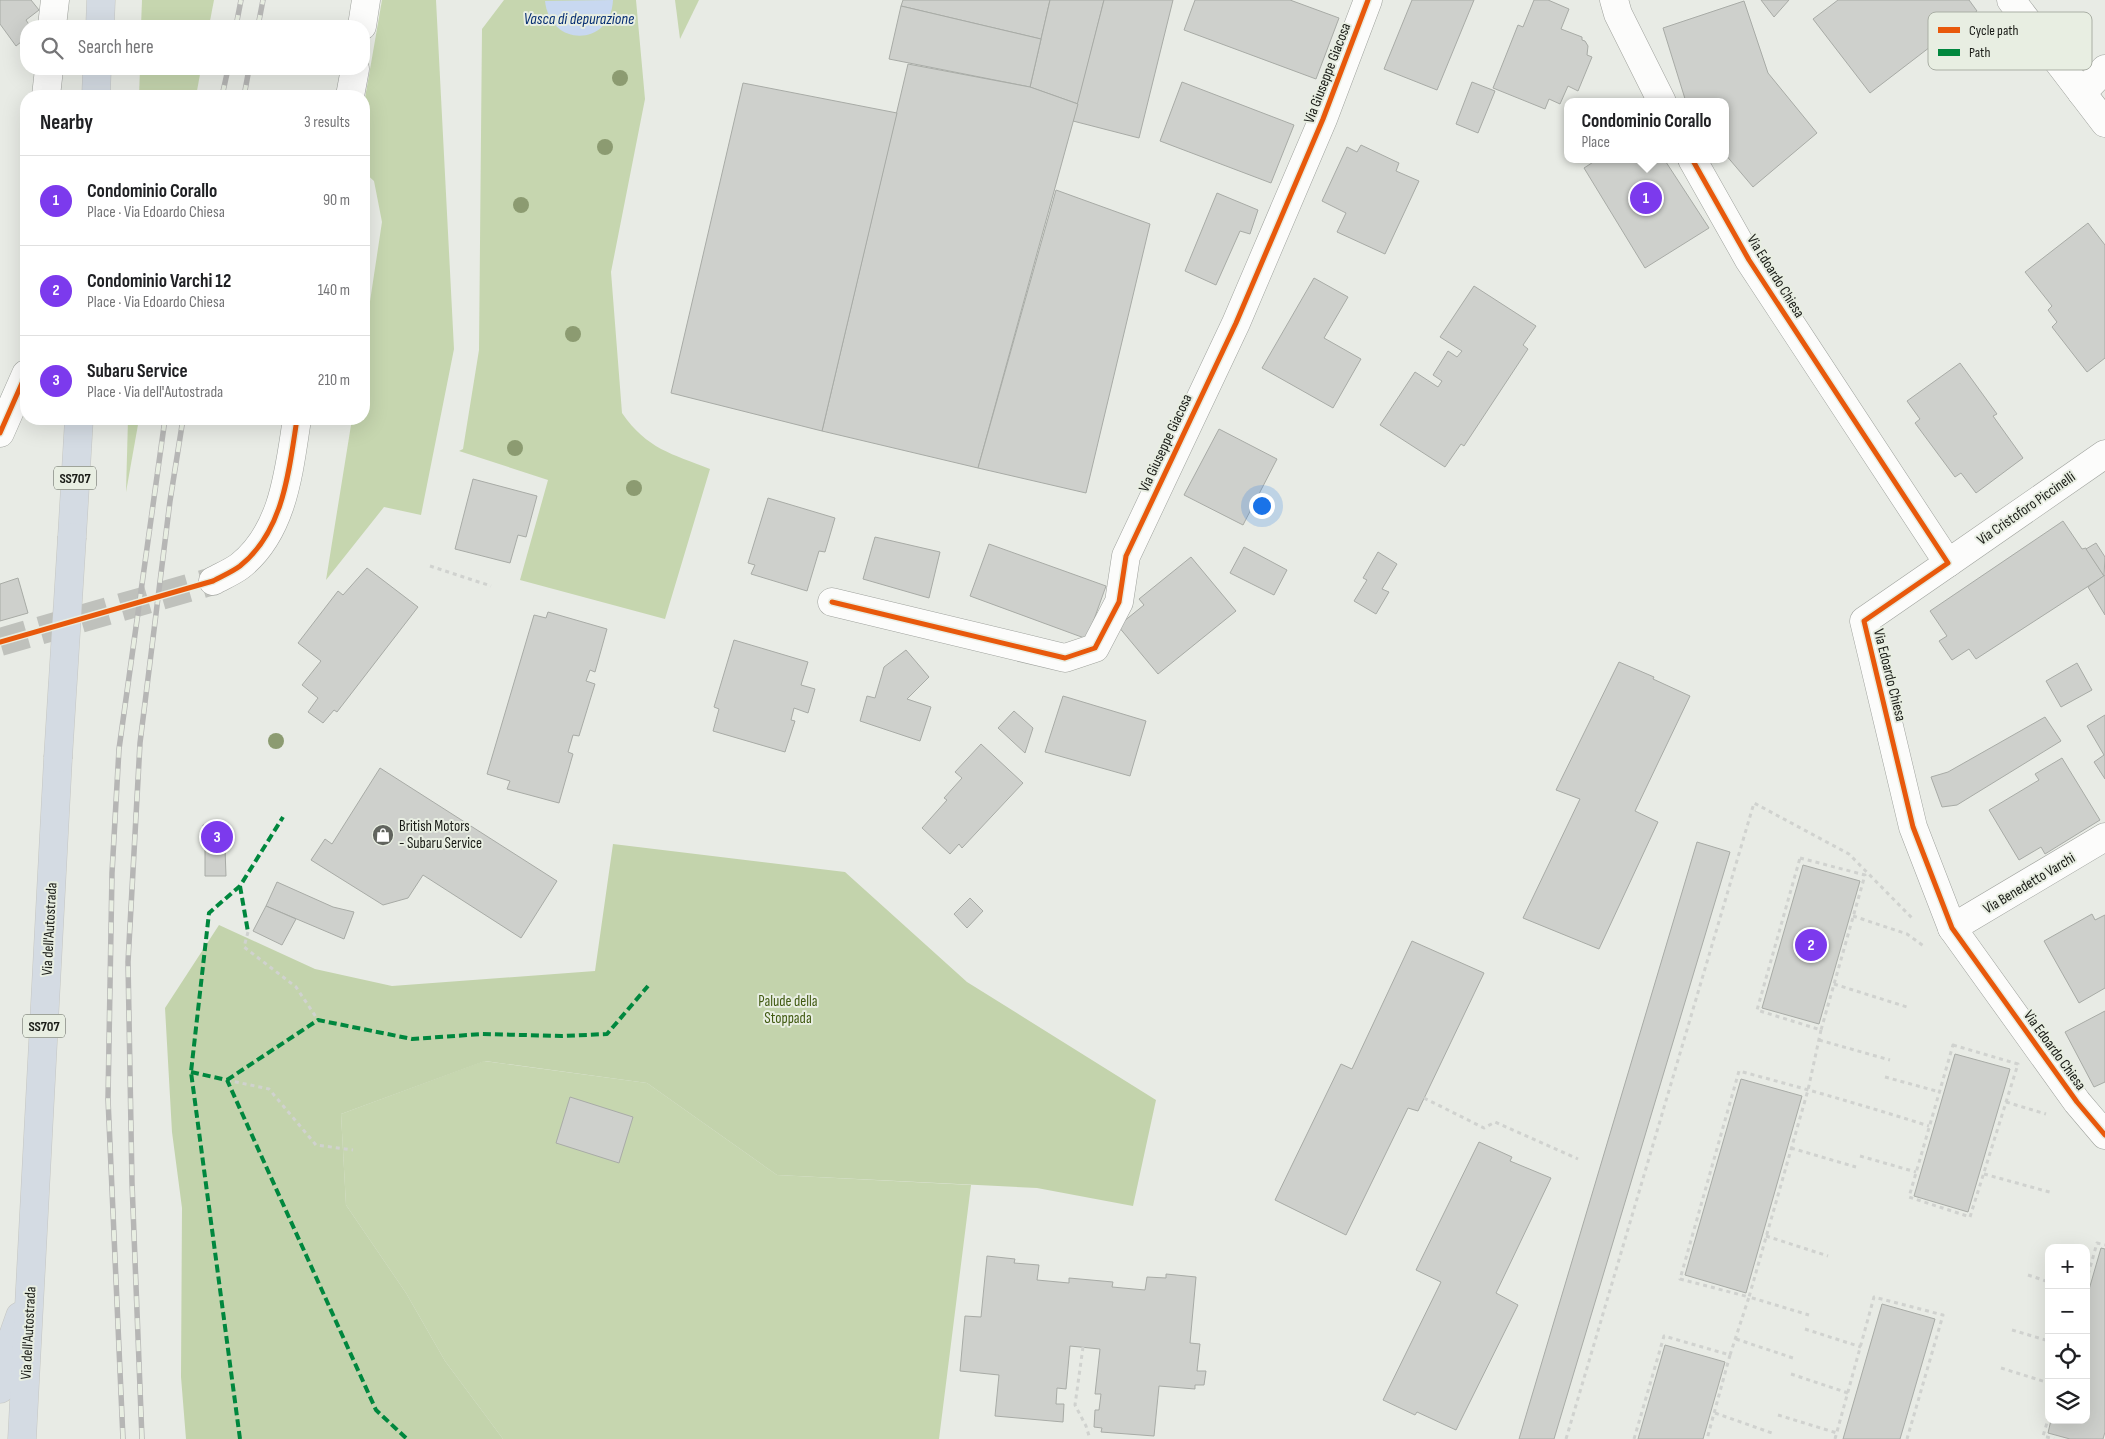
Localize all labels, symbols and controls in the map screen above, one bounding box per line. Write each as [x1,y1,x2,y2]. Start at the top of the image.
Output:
water label: Vasca di depurazione [524,10,634,29]
legend [1928,12,2092,70]
search box [20,20,370,75]
street label: Via Giuseppe Giacosa [1300,20,1355,126]
text: Cycle path [1969,22,2019,39]
icon: search [38,34,66,62]
text: Search here [78,36,154,59]
text: Path [1969,44,1990,61]
popup [1564,98,1729,163]
text: Nearby [40,110,93,135]
text: Condominio Corallo [1581,110,1712,133]
text: 3 results [304,113,350,132]
text: Place [1581,133,1610,152]
pin: 1 [1630,179,1662,217]
text: Condominio Corallo [87,180,217,203]
text: 1 [53,191,59,210]
text: 90 m [323,191,350,210]
text: Place · Via Edoardo Chiesa [87,203,225,222]
street label: Via Edoardo Chiesa [1742,231,1809,322]
text: Condominio Varchi 12 [87,270,231,293]
text: 2 [52,281,60,300]
text: 140 m [318,281,350,300]
text: Place · Via Edoardo Chiesa [87,293,225,312]
text: Subaru Service [87,360,188,383]
text: 3 [52,371,60,390]
text: 210 m [318,371,350,390]
text: Place · Via dell'Autostrada [87,383,223,402]
street label: Via Giuseppe Giacosa [1134,391,1197,495]
road number: SS707 [54,466,96,489]
street label: Via Cristoforo Piccinelli [1973,467,2079,549]
your location [1249,493,1275,519]
street label: Via Edoardo Chiesa [1869,627,1910,724]
place label: British Motors - Subaru Service [399,817,482,853]
pin: 3 [201,818,233,856]
shop icon: British Motors - Subaru Service [371,823,395,847]
street label: Via Benedetto Varchi [1980,848,2079,918]
street label: Via dell'Autostrada [38,882,61,976]
pin: 2 [1795,926,1827,964]
park label: Palude della Stoppada [758,992,818,1028]
street label: Via Edoardo Chiesa [2019,1006,2090,1094]
road number: SS707 [23,1014,65,1038]
map controls [2045,1244,2090,1424]
button: + [2045,1244,2090,1289]
street label: Via dell'Autostrada [17,1286,40,1380]
button: − [2045,1289,2090,1334]
button: locate [2045,1334,2090,1379]
button: layers [2045,1379,2090,1424]

